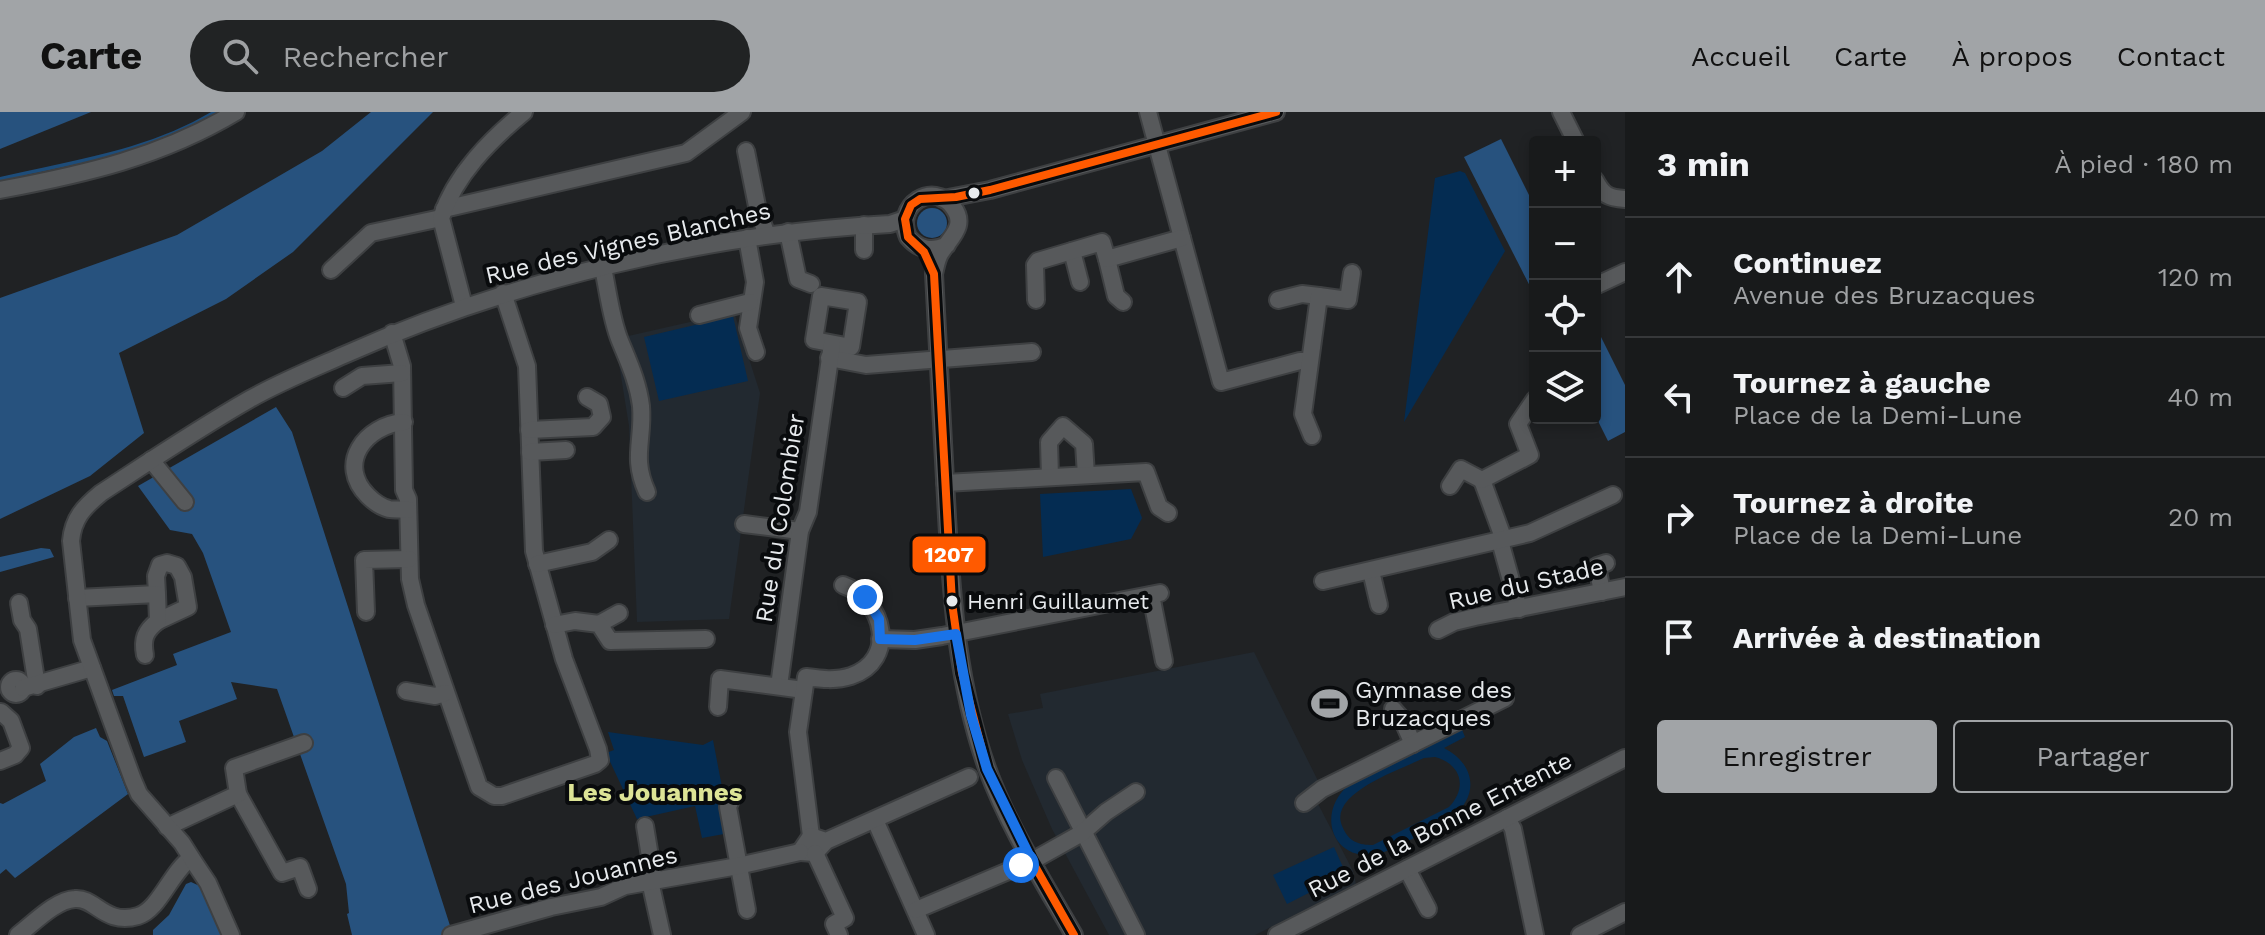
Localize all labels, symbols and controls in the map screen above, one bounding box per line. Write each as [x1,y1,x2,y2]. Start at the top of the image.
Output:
search box [190,20,750,92]
text: Carte [40,34,142,78]
icon: search [218,34,262,78]
text: Rechercher [282,39,449,74]
text: Accueil [1691,40,1790,73]
text: Carte [1834,40,1908,73]
text: À propos [1952,40,2073,73]
text: Contact [2117,40,2225,73]
map controls [1529,136,1601,424]
button: + [1529,136,1601,208]
text: 3 min [1657,144,1750,184]
text: À pied · 180 m [2054,149,2233,179]
unlabelled marker [966,185,982,201]
street label: Rue des Vignes Blanches [483,197,773,289]
button: − [1529,208,1601,280]
text: Continuez [1733,245,1882,280]
icon: ahead [1657,255,1701,299]
text: 120 m [2158,262,2233,292]
button: locate [1529,280,1601,352]
text: Avenue des Bruzacques [1733,280,2036,310]
button: layers [1529,352,1601,424]
text: Tournez à gauche [1733,365,1991,400]
icon: left [1657,375,1701,419]
text: 40 m [2167,382,2233,412]
text: Place de la Demi-Lune [1733,400,2022,430]
street label: Rue du Colombier [750,411,810,624]
text: Tournez à droite [1733,485,1974,520]
icon: right [1657,495,1701,539]
text: 20 m [2168,502,2233,532]
text: Place de la Demi-Lune [1733,520,2022,550]
line badge: 1207 [911,535,987,574]
text: 1207 [924,542,974,567]
street label: Rue du Stade [1446,553,1606,615]
route end [847,579,883,615]
place label: Henri Guillaumet [967,589,1149,614]
marker: Henri Guillaumet [944,593,960,609]
icon: arrive [1657,615,1701,659]
text: Arrivée à destination [1733,620,2041,655]
place label: Gymnase des Bruzacques [1355,676,1512,732]
sports icon: Gymnase des Bruzacques [1310,685,1348,723]
button: Enregistrer [1657,720,1937,793]
button: Partager [1953,720,2233,793]
street label: Rue de la Bonne Entente [1303,746,1577,904]
district label: Les Jouannes [567,777,743,807]
street label: Rue des Jouannes [466,841,680,919]
route start [1003,847,1039,883]

